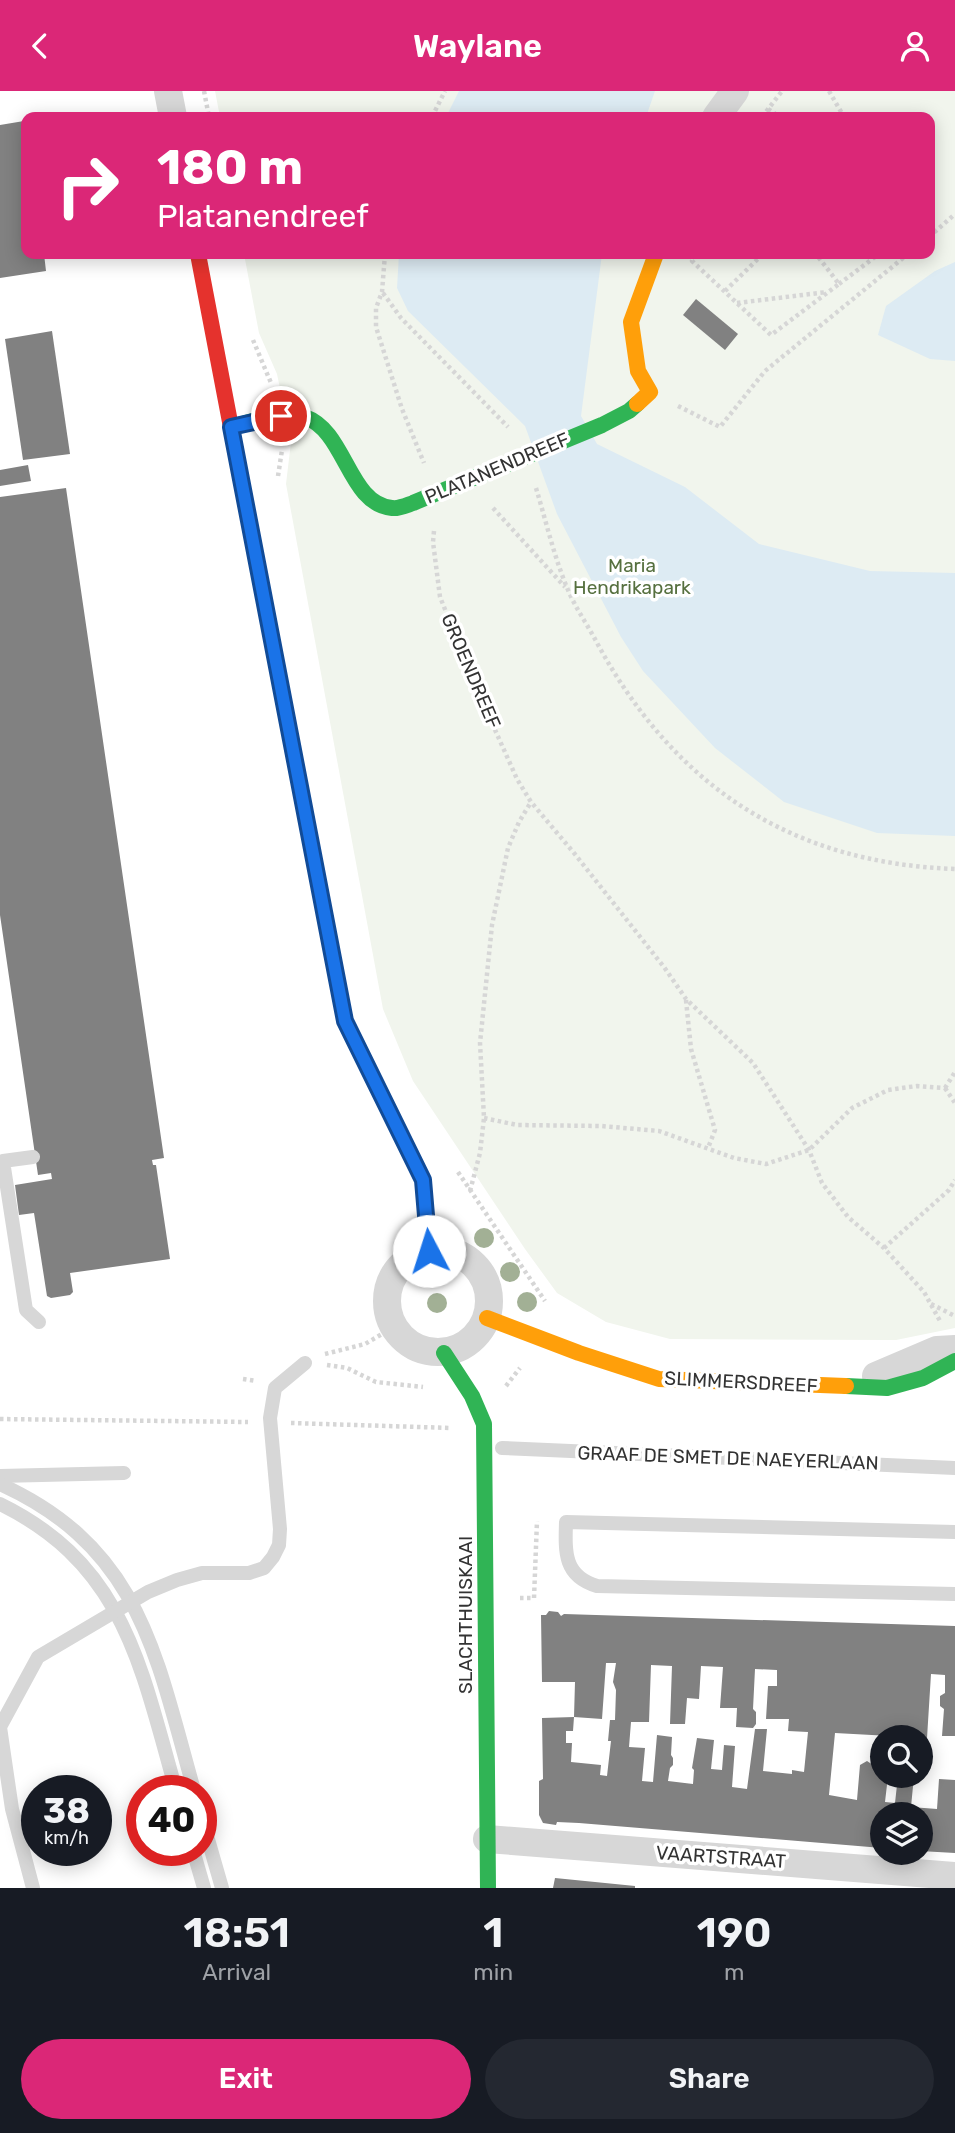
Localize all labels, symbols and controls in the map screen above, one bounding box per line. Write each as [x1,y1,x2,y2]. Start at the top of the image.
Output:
icon: back [21,27,59,65]
text: Waylane [413,27,542,65]
icon: person [896,27,934,65]
text: 180 m [157,138,303,196]
icon: right [42,140,133,231]
text: Platanendreef [157,197,369,235]
pin [251,386,311,446]
icon: arrive [262,397,300,435]
street label: PLATANENDREEF [422,427,572,509]
park label: Maria Hendrikapark [573,554,691,599]
street label: GROENDREEF [436,610,506,732]
position arrow [392,1214,466,1288]
street label: SLIMMERSDREEF [664,1367,818,1397]
street label: GRAAF DE SMET DE NAEYERLAAN [577,1441,879,1475]
street label: SLACHTHUISKAAI [454,1536,477,1694]
map controls [870,1725,933,1865]
button: search [870,1725,933,1788]
speed limit sign: 40 [126,1775,217,1866]
text: 38 [43,1790,90,1832]
button: layers [870,1802,933,1865]
text: km/h [44,1827,89,1849]
street label: VAARTSTRAAT [655,1841,787,1873]
text: 18:51 [184,1908,290,1958]
text: 1 [483,1908,503,1958]
text: 190 [697,1908,771,1958]
text: Arrival [202,1958,271,1986]
text: min [473,1958,513,1986]
text: m [724,1958,744,1986]
button: Exit [21,2039,471,2119]
button: Share [485,2039,934,2119]

